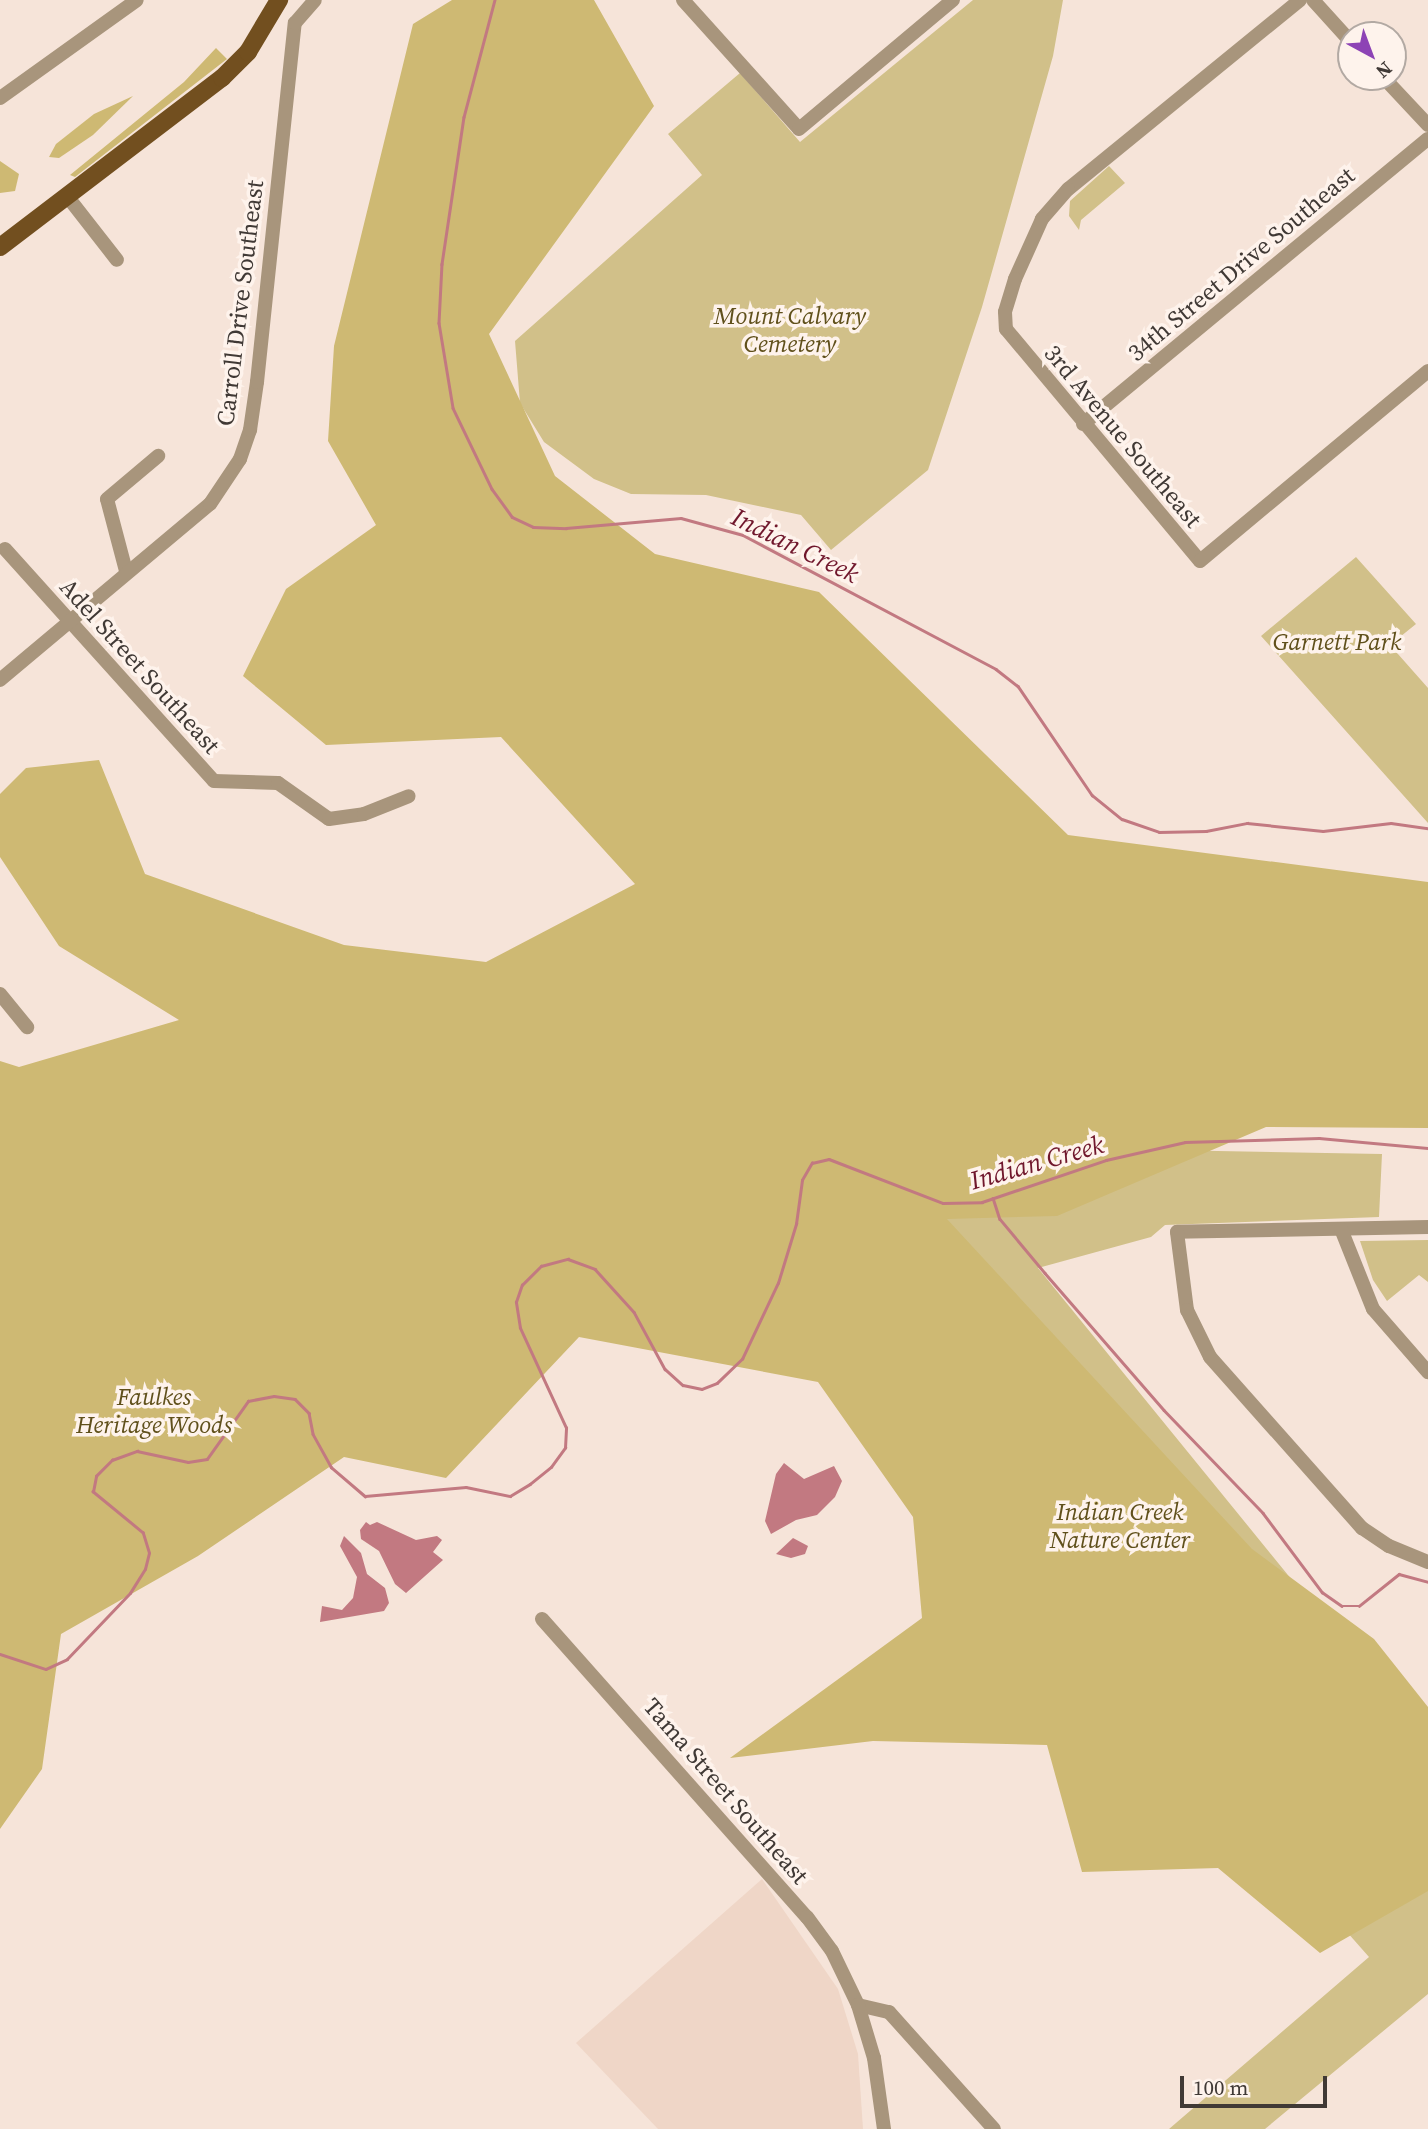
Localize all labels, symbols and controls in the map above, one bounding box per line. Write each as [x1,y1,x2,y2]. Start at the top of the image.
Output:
north arrow [1337,21,1407,91]
text: N [1371,56,1398,85]
street label: 34th Street Drive Southeast [1122,161,1360,367]
street label: Carroll Drive Southeast [211,178,269,428]
park label: Mount Calvary Cemetery [714,302,866,358]
street label: 3rd Avenue Southeast [1038,339,1208,533]
water label: Indian Creek [726,502,864,590]
street label: Adel Street Southeast [54,573,226,759]
park label: Garnett Park [1273,628,1401,656]
water label: Indian Creek [967,1129,1107,1197]
park label: Faulkes Heritage Woods [76,1383,232,1439]
park label: Indian Creek Nature Center [1050,1498,1190,1554]
street label: Tama Street Southeast [638,1692,814,1890]
scale bar [1183,2062,1330,2106]
text: 100 m [1193,2073,1248,2102]

